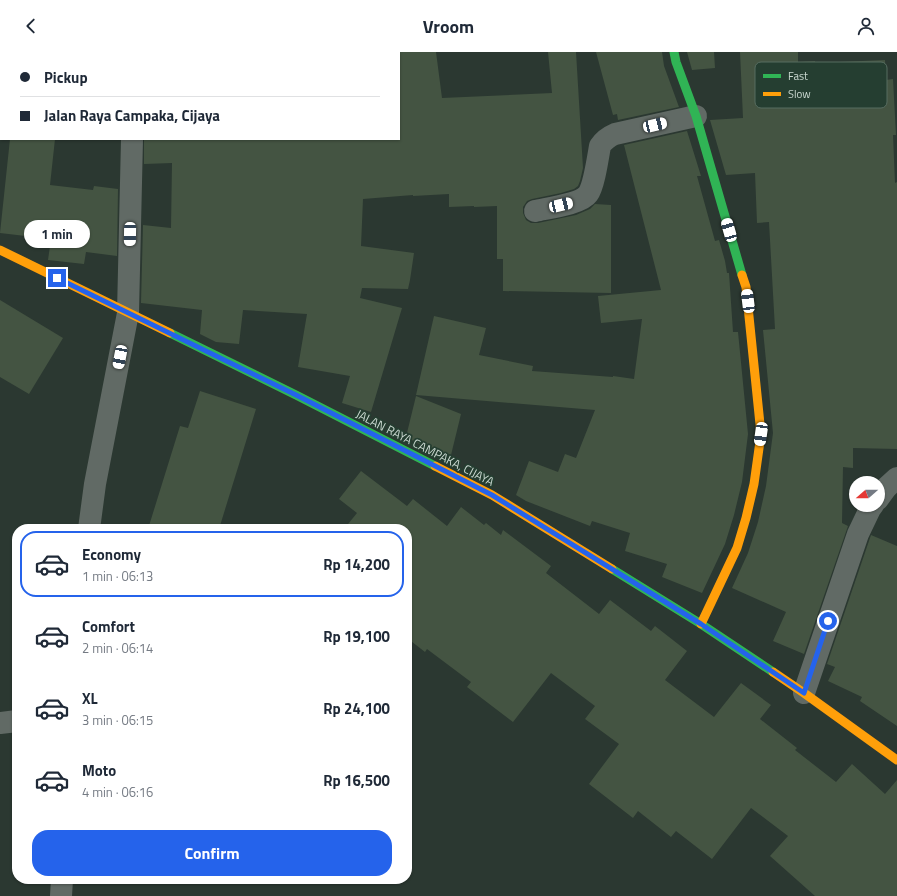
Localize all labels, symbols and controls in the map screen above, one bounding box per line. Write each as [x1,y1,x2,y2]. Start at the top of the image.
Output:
text: Vroom [423,13,474,40]
icon: back [20,15,42,37]
icon: person [855,15,877,37]
legend [755,62,887,108]
text: Pickup [44,66,88,89]
text: Fast [788,68,808,84]
text: Slow [788,86,811,102]
text: Jalan Raya Campaka, Cijaya [44,104,220,127]
car [642,116,668,134]
car [548,196,574,214]
car [720,217,738,243]
callout: 1 min [24,220,90,248]
car [124,222,136,246]
text: 1 min [41,224,73,244]
route end [48,269,66,287]
car [741,288,755,314]
car [112,344,128,370]
street label: JALAN RAYA CAMPAKA, CIJAYA [353,404,498,491]
car [753,421,769,447]
north arrow [849,476,885,512]
map controls [849,476,885,512]
text: Economy [82,543,141,566]
icon: car [34,546,70,582]
text: Rp 14,200 [323,553,390,576]
text: 1 min · 06:13 [82,566,153,586]
route start [819,612,837,630]
text: Comfort [82,615,135,638]
icon: car [34,618,70,654]
text: Rp 19,100 [323,625,390,648]
text: 2 min · 06:14 [82,638,153,658]
text: XL [82,687,98,710]
icon: car [34,690,70,726]
text: Rp 24,100 [323,697,390,720]
text: 3 min · 06:15 [82,710,153,730]
text: Moto [82,759,116,782]
icon: car [34,762,70,798]
text: Rp 16,500 [323,769,390,792]
text: 4 min · 06:16 [82,782,153,802]
button: Confirm [32,830,392,876]

